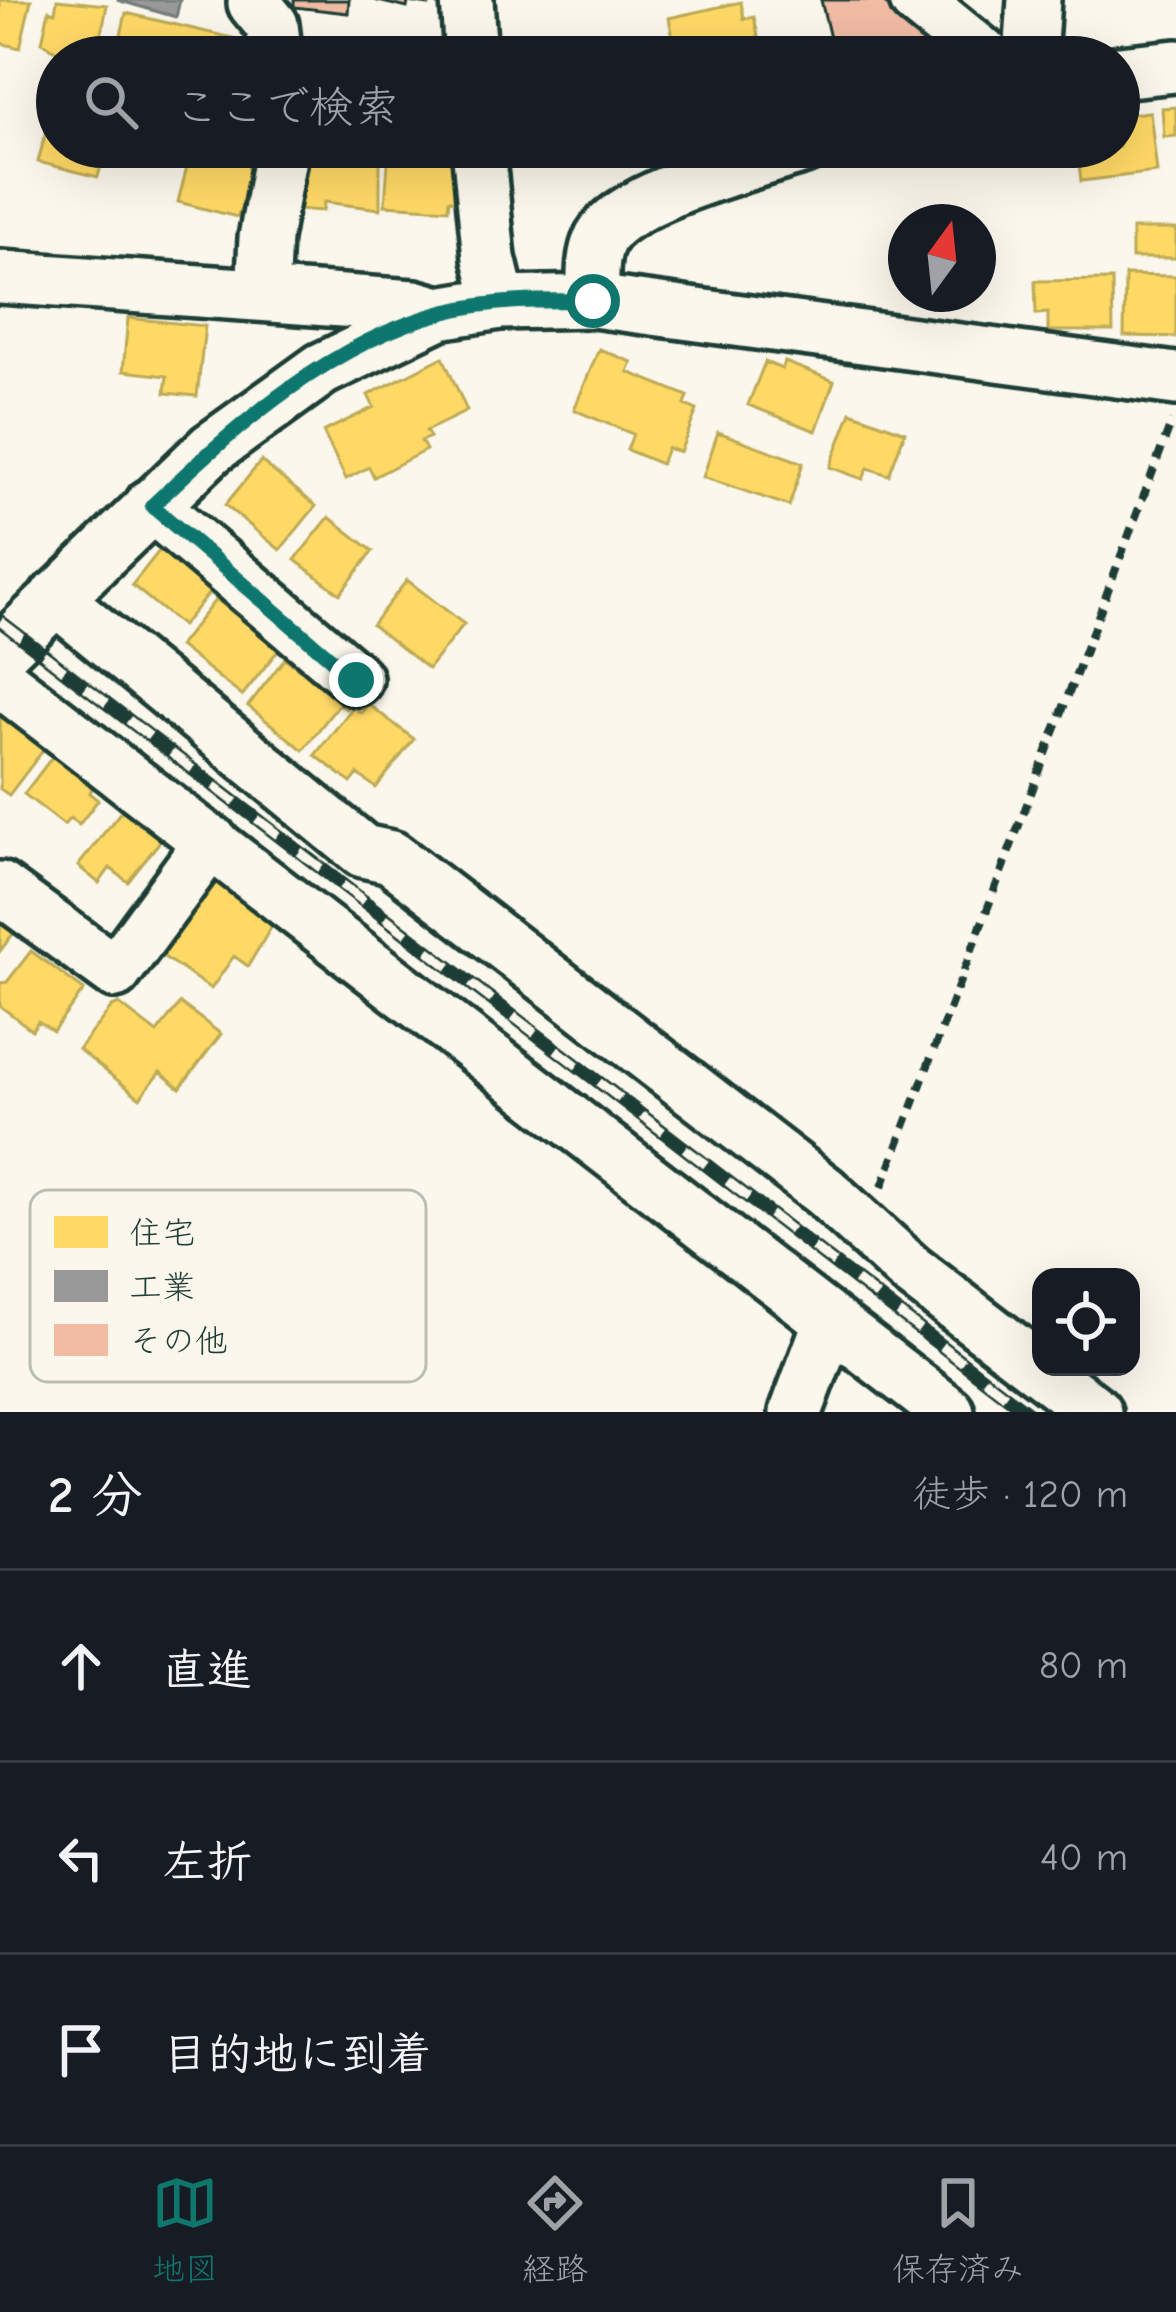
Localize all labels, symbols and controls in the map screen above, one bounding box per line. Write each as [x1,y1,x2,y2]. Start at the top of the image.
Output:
search box [36,36,1140,168]
icon: search [78,69,144,135]
text: ここで検索 [174,81,399,133]
north arrow [888,204,996,312]
route start [566,274,620,328]
route end [329,653,383,707]
legend [30,1190,426,1382]
text: 住宅 [129,1214,195,1252]
text: 工業 [129,1268,195,1306]
map controls [1032,1268,1140,1376]
button: locate [1032,1268,1140,1376]
text: その他 [129,1322,228,1360]
text: 2 分 [48,1466,143,1525]
text: 徒歩 · 120 m [912,1472,1128,1517]
icon: ahead [48,1633,114,1699]
text: 80 m [1039,1643,1128,1688]
text: 直進 [162,1644,252,1696]
icon: left [48,1825,114,1891]
text: 40 m [1040,1835,1128,1880]
text: 左折 [162,1836,252,1888]
icon: arrive [48,2017,114,2083]
text: 目的地に到着 [162,2028,432,2080]
tab: 地図 [152,2170,218,2290]
tab: 経路 [522,2170,588,2290]
tab: 保存済み [892,2170,1024,2290]

